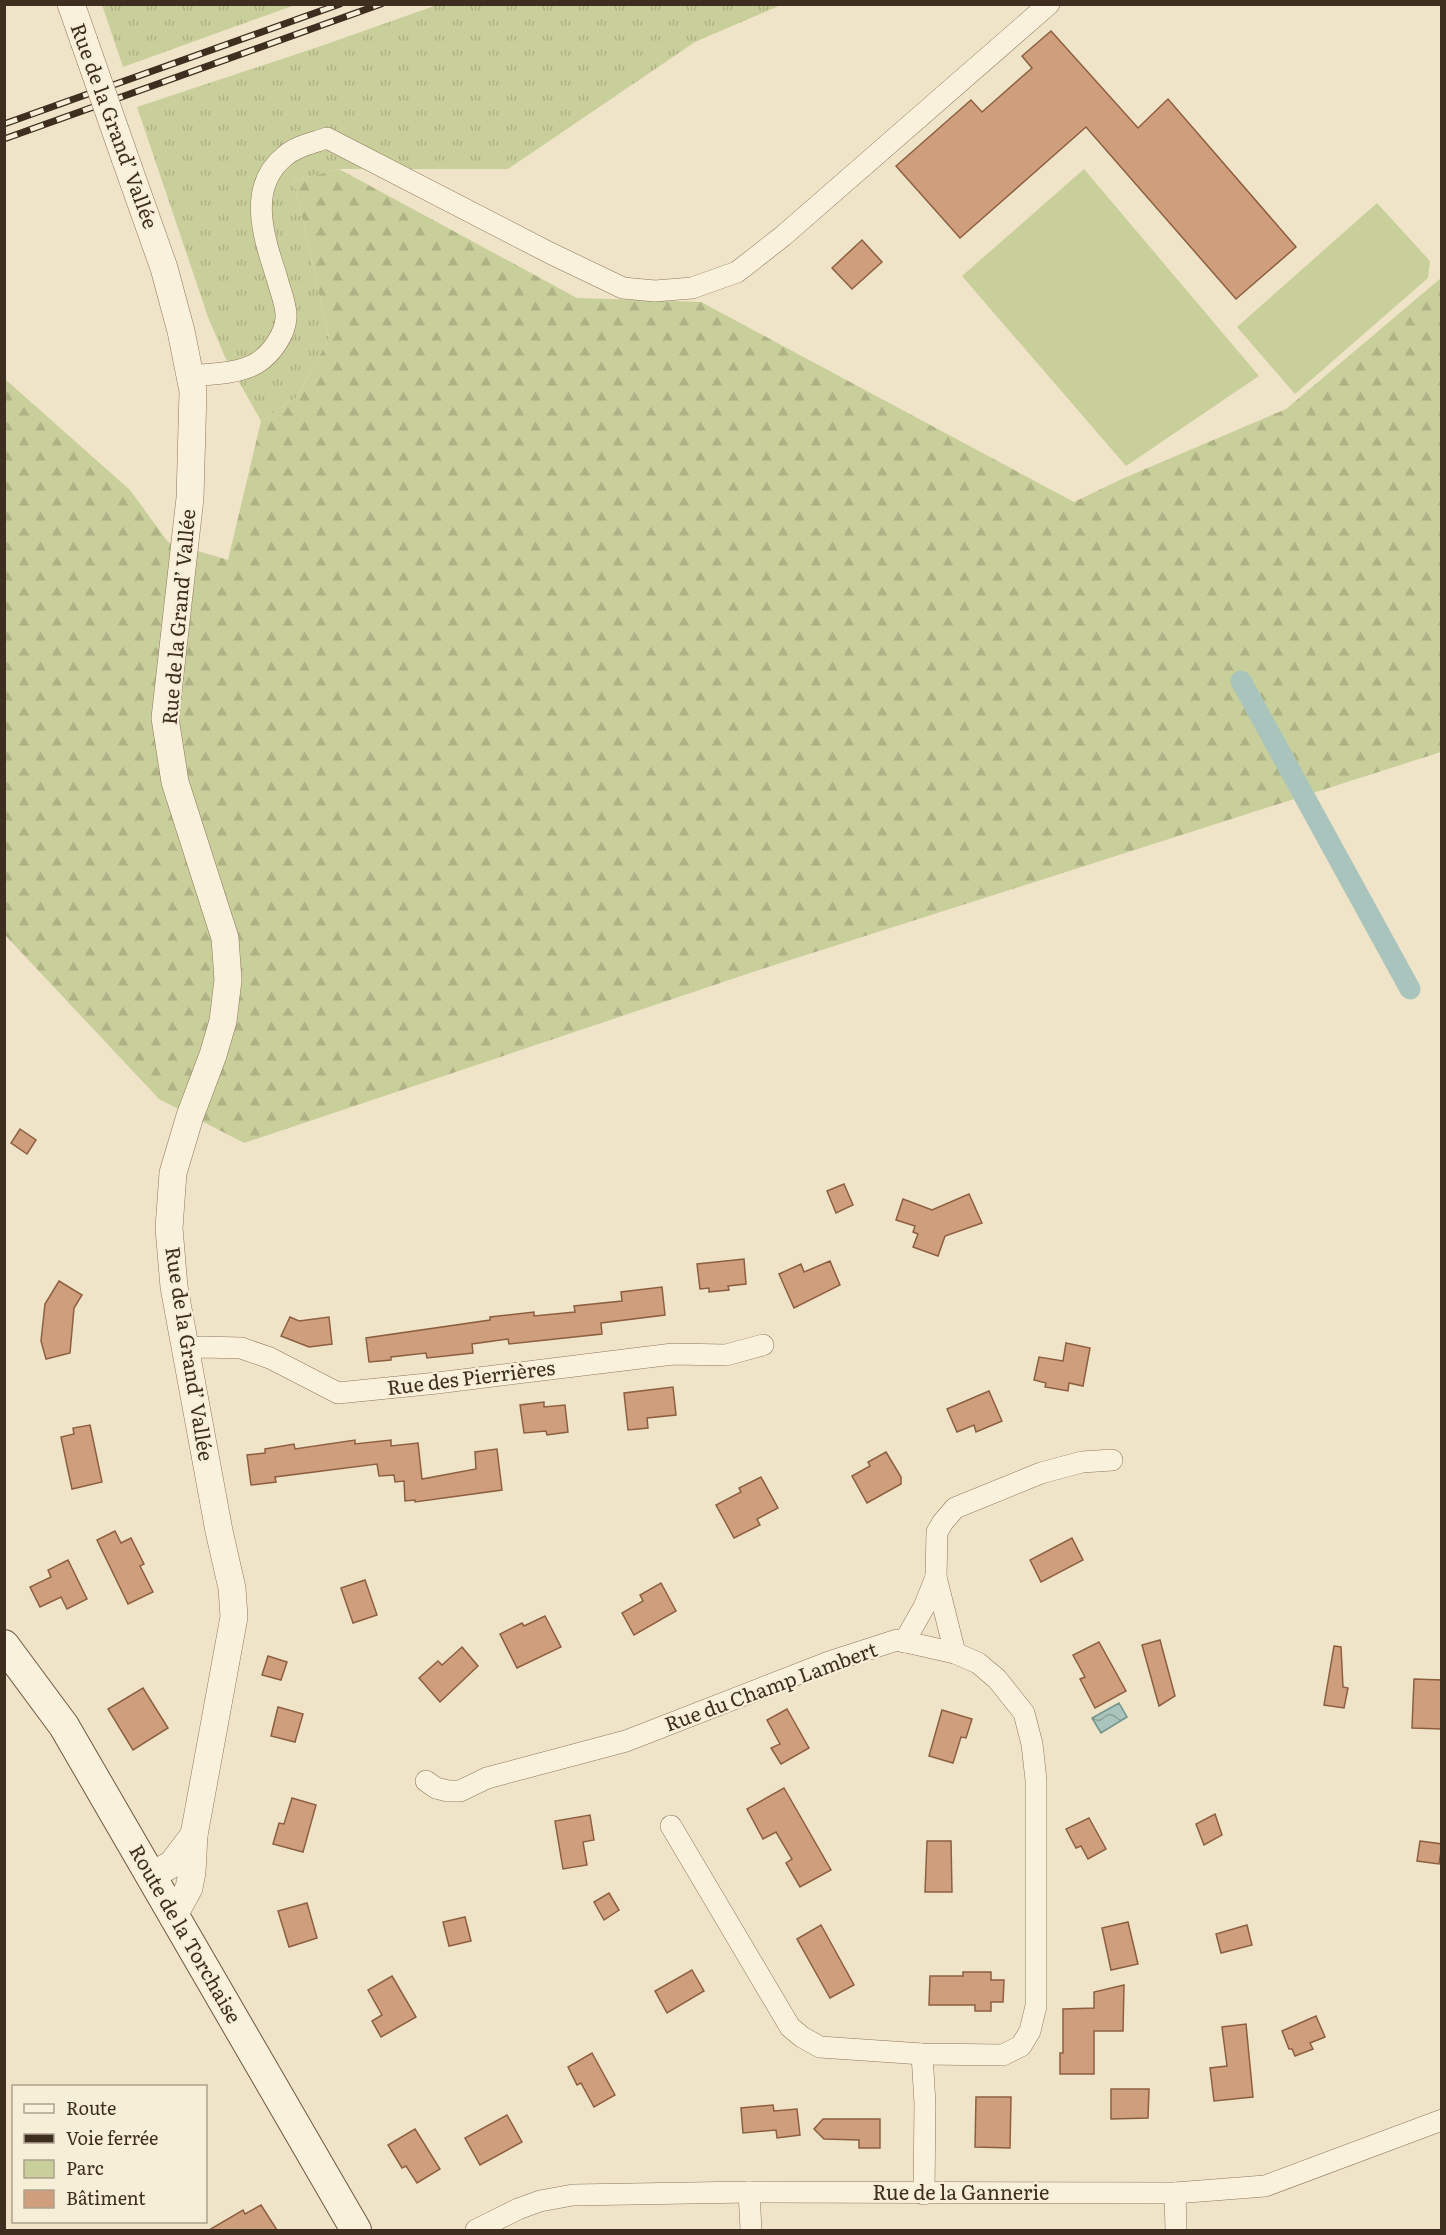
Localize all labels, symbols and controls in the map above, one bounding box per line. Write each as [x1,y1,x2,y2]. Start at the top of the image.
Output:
street label: Rue de la Grand’ Vallée [65,18,167,232]
street label: Rue de la Grand’ Vallée [153,508,201,726]
street label: Rue de la Grand’ Vallée [159,1244,223,1463]
street label: Rue des Pierrières [385,1351,556,1401]
street label: Rue du Champ Lambert [660,1633,881,1738]
street label: Route de la Torchaise [123,1838,250,2028]
legend [12,2085,207,2223]
text: Route [66,2094,116,2121]
text: Voie ferrée [66,2124,158,2151]
text: Parc [66,2154,104,2181]
street label: Rue de la Gannerie [873,2176,1050,2206]
text: Bâtiment [66,2184,146,2211]

